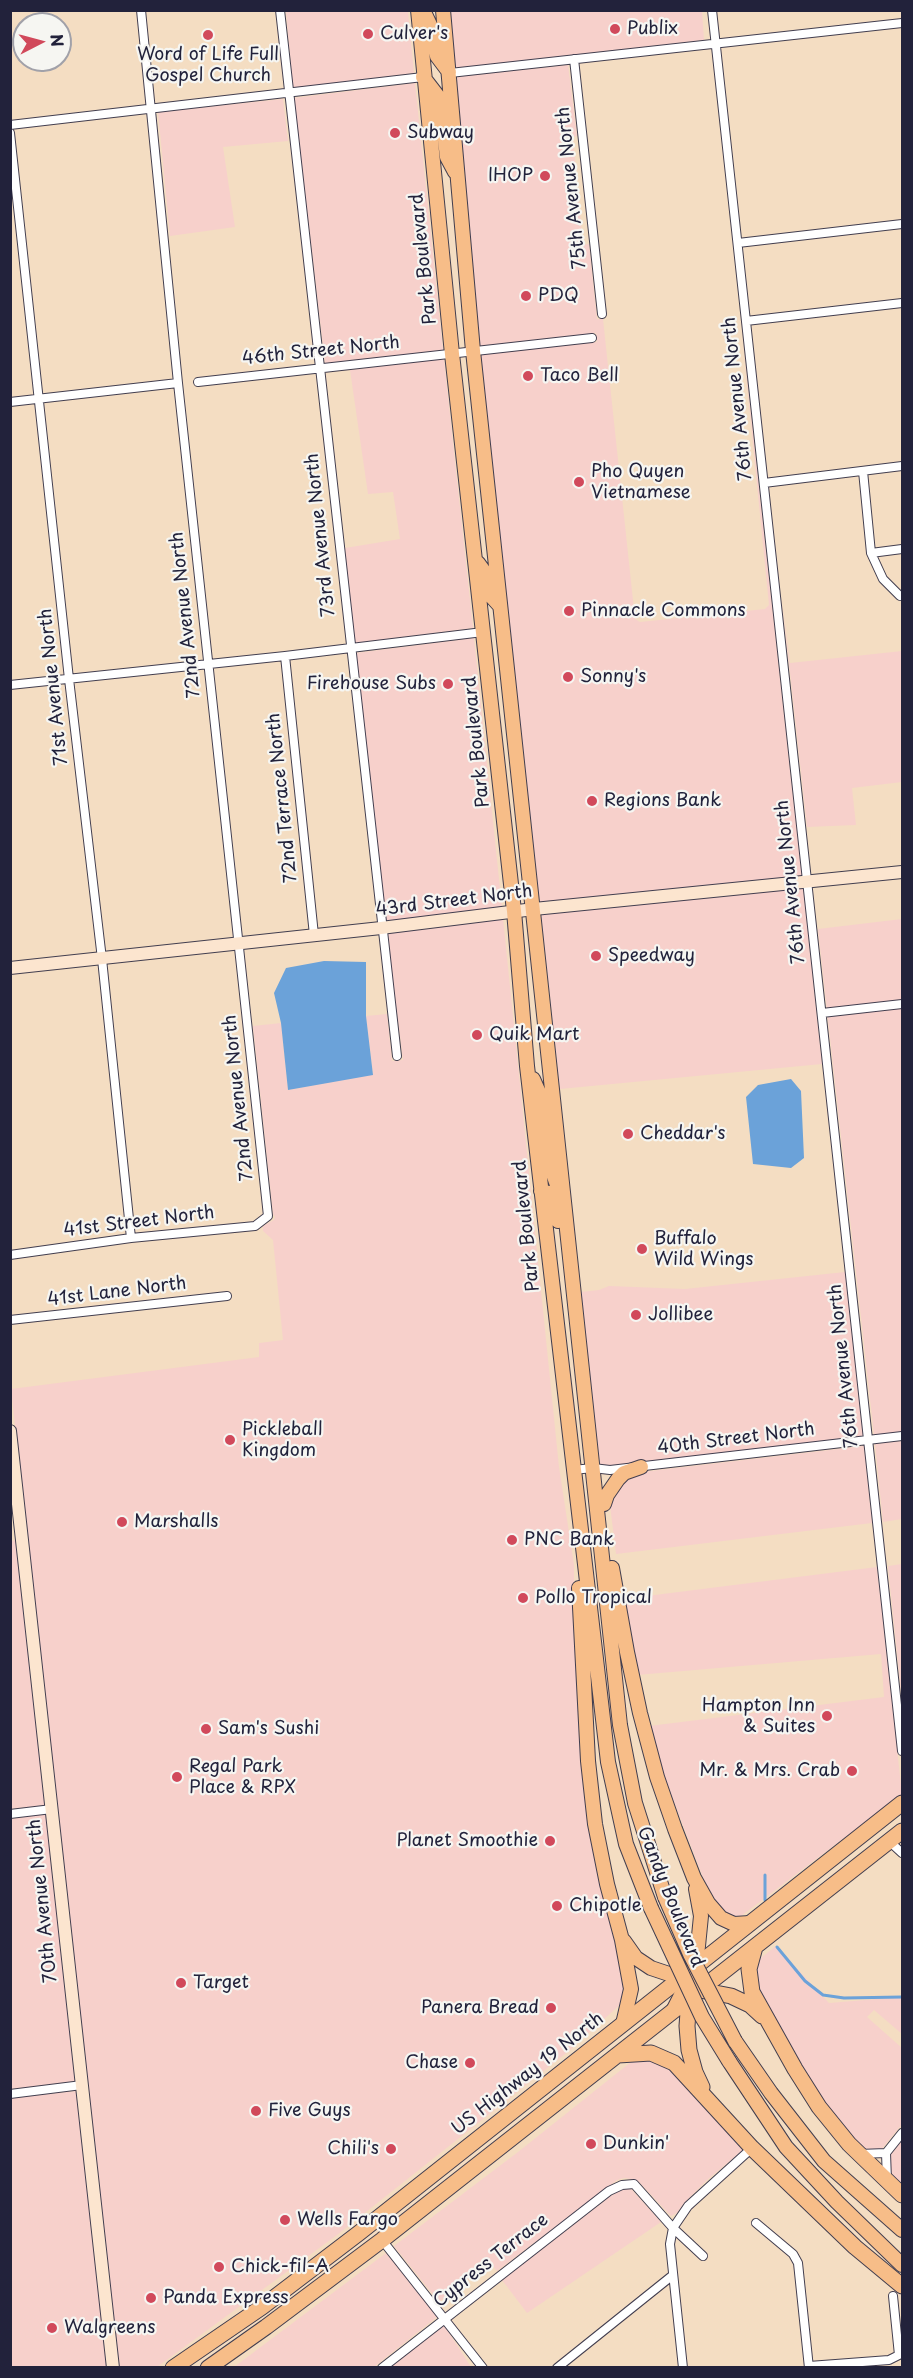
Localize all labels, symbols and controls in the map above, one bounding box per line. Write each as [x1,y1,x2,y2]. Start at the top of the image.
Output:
north arrow [12,12,72,72]
place label: Publix [627,18,678,40]
marker: Publix [608,22,622,36]
place label: Culver's [380,23,448,45]
marker: Culver's [361,27,375,41]
marker: Word of Life Full Gospel Church [201,28,215,42]
text: N [45,33,71,48]
place label: Word of Life Full Gospel Church [137,44,279,86]
street label: 75th Avenue North [553,106,591,270]
place label: Subway [407,122,474,144]
marker: Subway [388,126,402,140]
place label: IHOP [488,165,533,187]
marker: IHOP [538,169,552,183]
street label: Park Boulevard [406,192,442,326]
place label: PDQ [538,285,579,307]
marker: PDQ [519,289,533,303]
street label: 76th Avenue North [719,316,757,482]
street label: 46th Street North [241,332,401,370]
place label: Taco Bell [540,365,619,387]
marker: Taco Bell [521,369,535,383]
street label: 73rd Avenue North [302,452,340,618]
place label: Pho Quyen Vietnamese [591,461,691,504]
marker: Pho Quyen Vietnamese [572,475,586,489]
street label: 72nd Avenue North [167,531,205,699]
place label: Pinnacle Commons [581,600,746,622]
marker: Pinnacle Commons [562,604,576,618]
street label: 71st Avenue North [35,607,73,767]
place label: Sonny's [580,666,646,688]
marker: Sonny's [561,670,575,684]
place label: Firehouse Subs [307,673,436,695]
street label: Park Boulevard [459,675,495,809]
marker: Firehouse Subs [441,677,455,691]
street label: 72nd Terrace North [263,712,303,884]
place label: Regions Bank [604,790,721,812]
marker: Regions Bank [585,794,599,808]
street label: 76th Avenue North [772,799,810,965]
street label: 43rd Street North [374,881,534,921]
place label: Speedway [608,945,695,967]
marker: Speedway [589,949,603,963]
street label: 72nd Avenue North [220,1014,258,1182]
place label: Quik Mart [489,1024,579,1046]
marker: Quik Mart [470,1028,484,1042]
place label: Cheddar's [640,1123,726,1145]
marker: Cheddar's [621,1127,635,1141]
street label: Park Boulevard [509,1159,545,1293]
street label: 41st Street North [62,1202,216,1242]
place label: Buffalo Wild Wings [654,1228,753,1270]
marker: Buffalo Wild Wings [635,1242,649,1256]
street label: 41st Lane North [46,1273,188,1311]
street label: 76th Avenue North [825,1283,863,1449]
place label: Jollibee [648,1304,713,1326]
marker: Jollibee [629,1308,643,1322]
place label: Pickleball Kingdom [242,1419,323,1462]
street label: 40th Street North [656,1419,816,1459]
marker: Pickleball Kingdom [223,1433,237,1447]
place label: Marshalls [134,1511,219,1533]
marker: Marshalls [115,1515,129,1529]
place label: PNC Bank [524,1529,614,1551]
marker: PNC Bank [505,1533,519,1547]
place label: Pollo Tropical [535,1587,652,1609]
marker: Pollo Tropical [516,1591,530,1605]
place label: Hampton Inn & Suites [702,1695,815,1738]
marker: Hampton Inn & Suites [820,1709,834,1723]
place label: Sam's Sushi [218,1718,319,1740]
marker: Sam's Sushi [199,1722,213,1736]
place label: Regal Park Place & RPX [189,1756,296,1798]
place label: Mr. & Mrs. Crab [699,1760,840,1782]
marker: Mr. & Mrs. Crab [845,1764,859,1778]
marker: Regal Park Place & RPX [170,1770,184,1784]
street label: 70th Avenue North [24,1818,62,1984]
street label: Gandy Boulevard [632,1824,708,1970]
place label: Planet Smoothie [396,1830,538,1852]
marker: Planet Smoothie [543,1834,557,1848]
place label: Chipotle [569,1895,642,1917]
marker: Chipotle [550,1899,564,1913]
place label: Target [193,1972,249,1994]
marker: Target [174,1976,188,1990]
place label: Panera Bread [421,1997,539,2019]
marker: Panera Bread [544,2001,558,2015]
street label: US Highway 19 North [448,2008,608,2140]
place label: Chase [405,2052,458,2074]
marker: Chase [463,2056,477,2070]
place label: Five Guys [268,2100,351,2122]
marker: Five Guys [249,2104,263,2118]
place label: Dunkin' [603,2133,669,2155]
marker: Dunkin' [584,2137,598,2151]
place label: Chili's [327,2138,379,2160]
marker: Chili's [384,2142,398,2156]
place label: Wells Fargo [297,2209,398,2231]
street label: Cypress Terrace [429,2209,553,2313]
marker: Wells Fargo [278,2213,292,2227]
place label: Chick-fil-A [231,2256,329,2278]
marker: Chick-fil-A [212,2260,226,2274]
place label: Panda Express [163,2287,289,2309]
marker: Panda Express [144,2291,158,2305]
place label: Walgreens [64,2317,155,2339]
marker: Walgreens [45,2321,59,2335]

